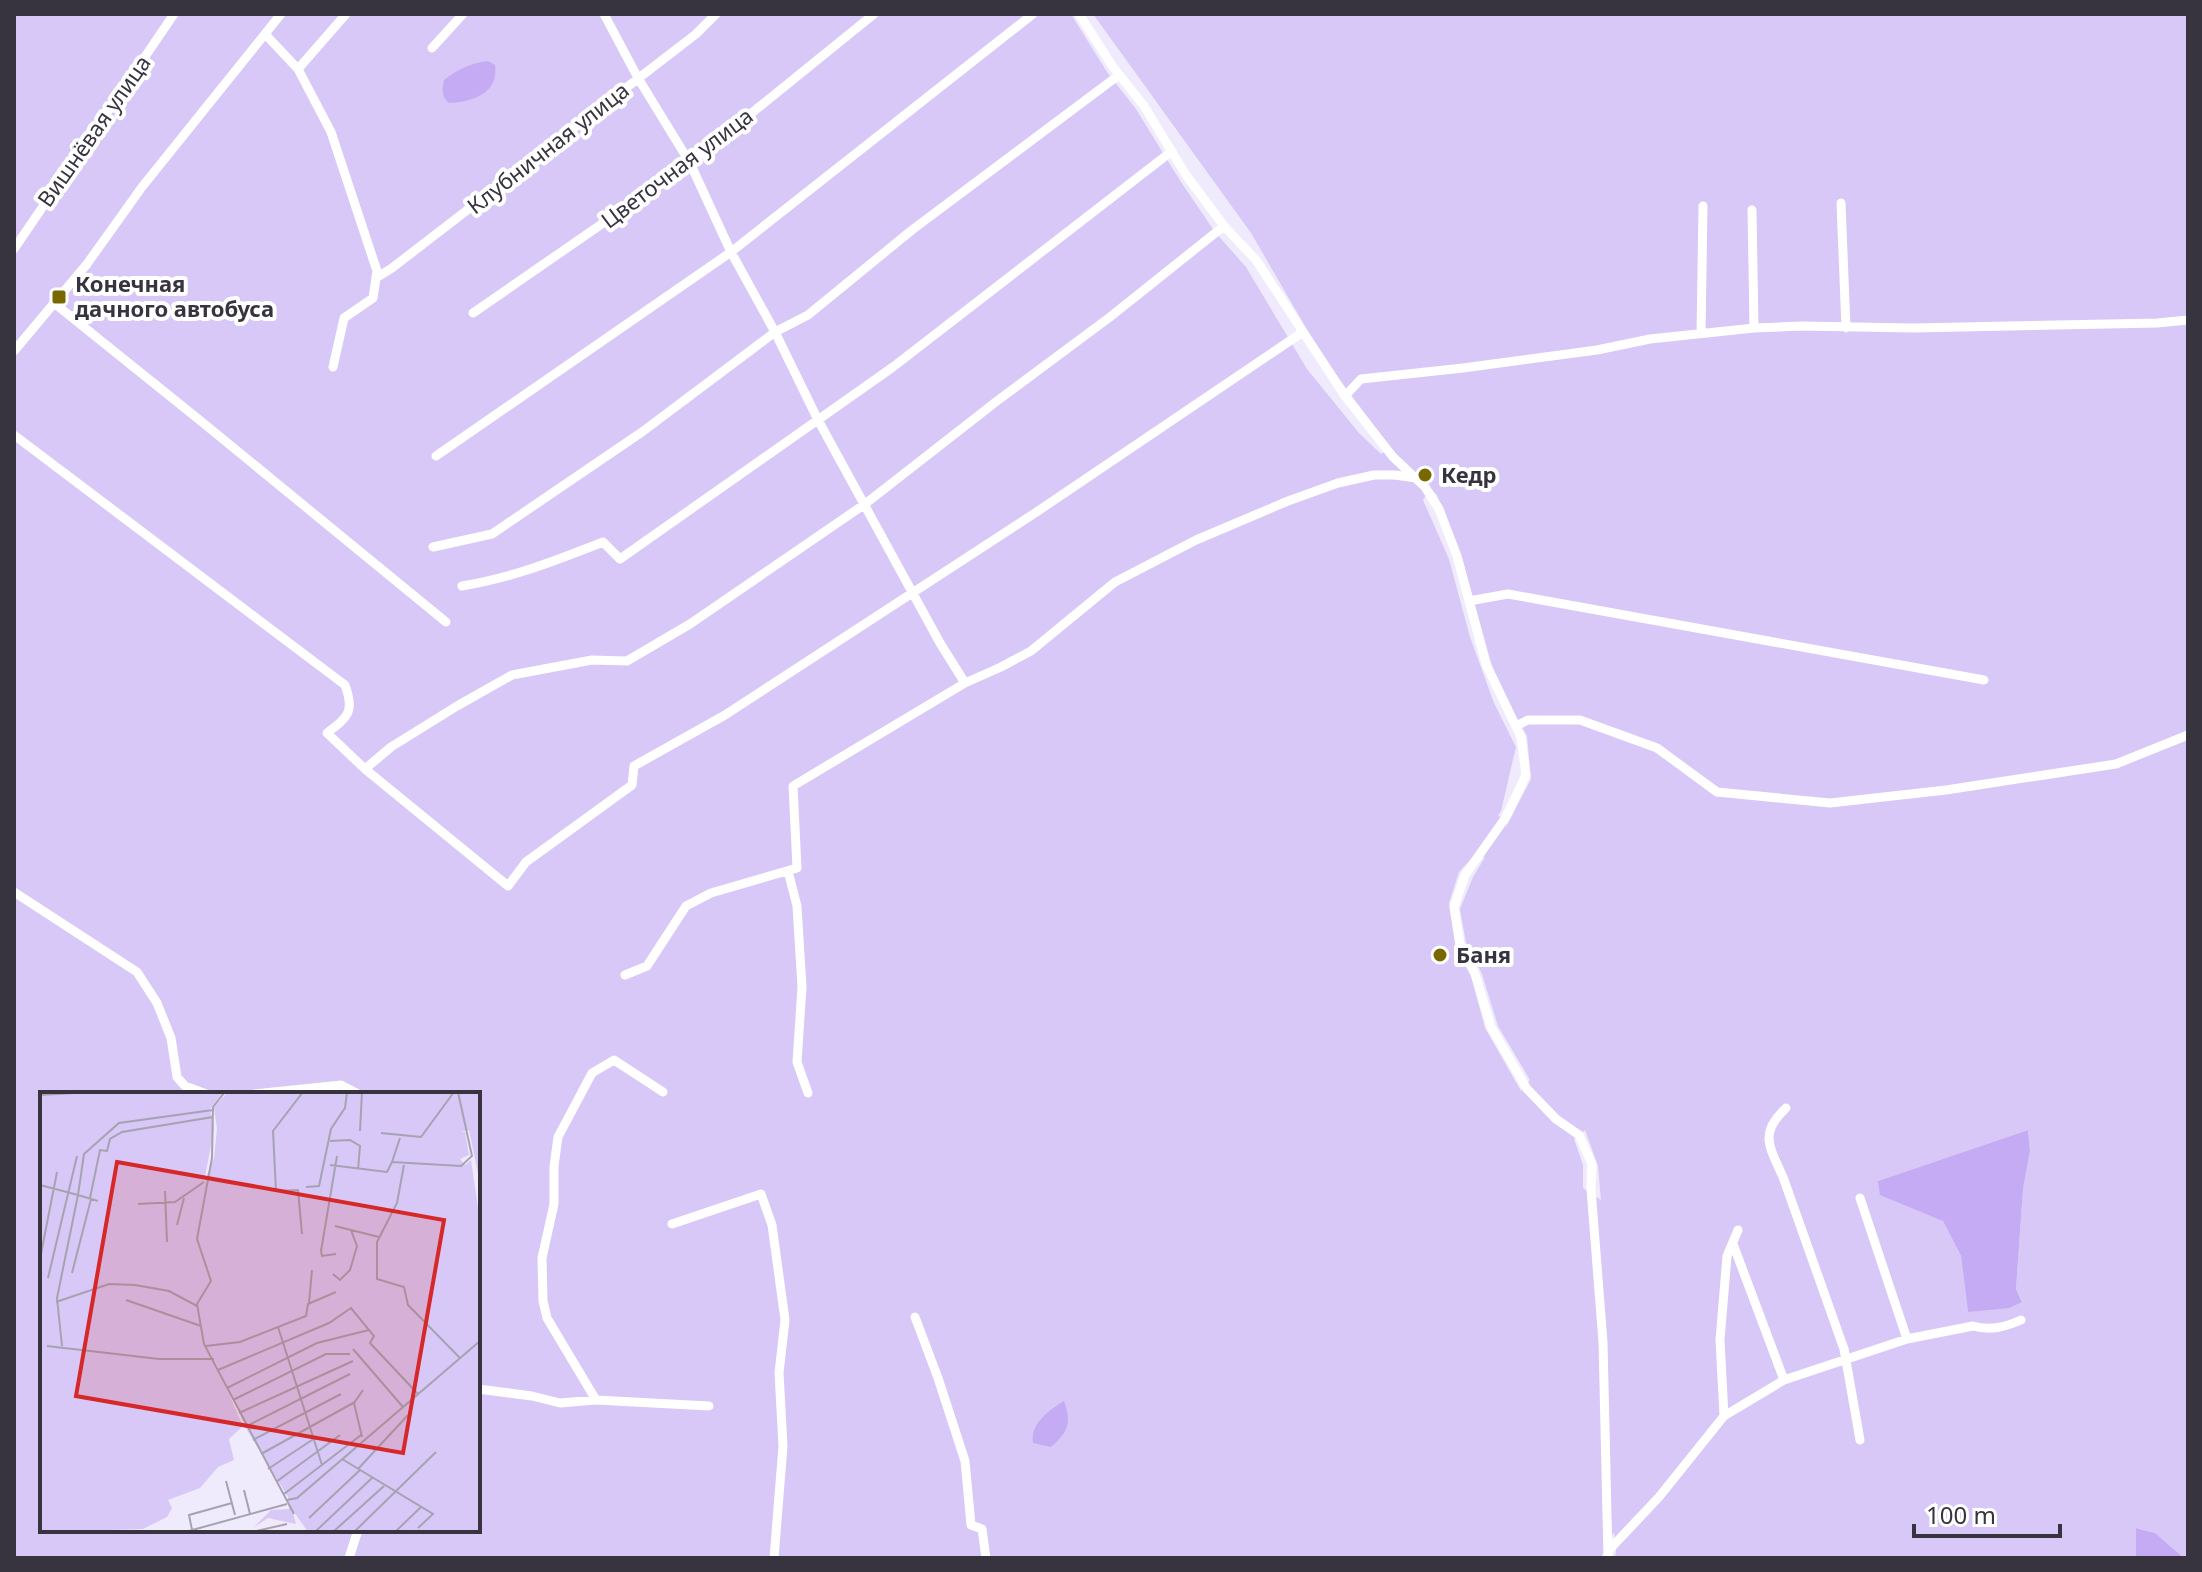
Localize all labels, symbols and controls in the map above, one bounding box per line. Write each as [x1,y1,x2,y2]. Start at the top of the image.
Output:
street label: Вишнёвая улица [30,49,157,212]
street label: Клубничная улица [460,75,634,220]
street label: Цветочная улица [594,100,758,234]
place label: Конечная дачного автобуса [75,268,274,323]
marker: Конечная дачного автобуса [50,288,68,306]
place label: Кедр [1441,459,1496,489]
marker: Кедр [1416,466,1434,484]
place label: Баня [1456,939,1511,969]
marker: Баня [1431,946,1449,964]
inset map [40,1092,480,1532]
scale bar [1914,1488,2060,1538]
text: 100 m [1926,1498,1996,1531]

